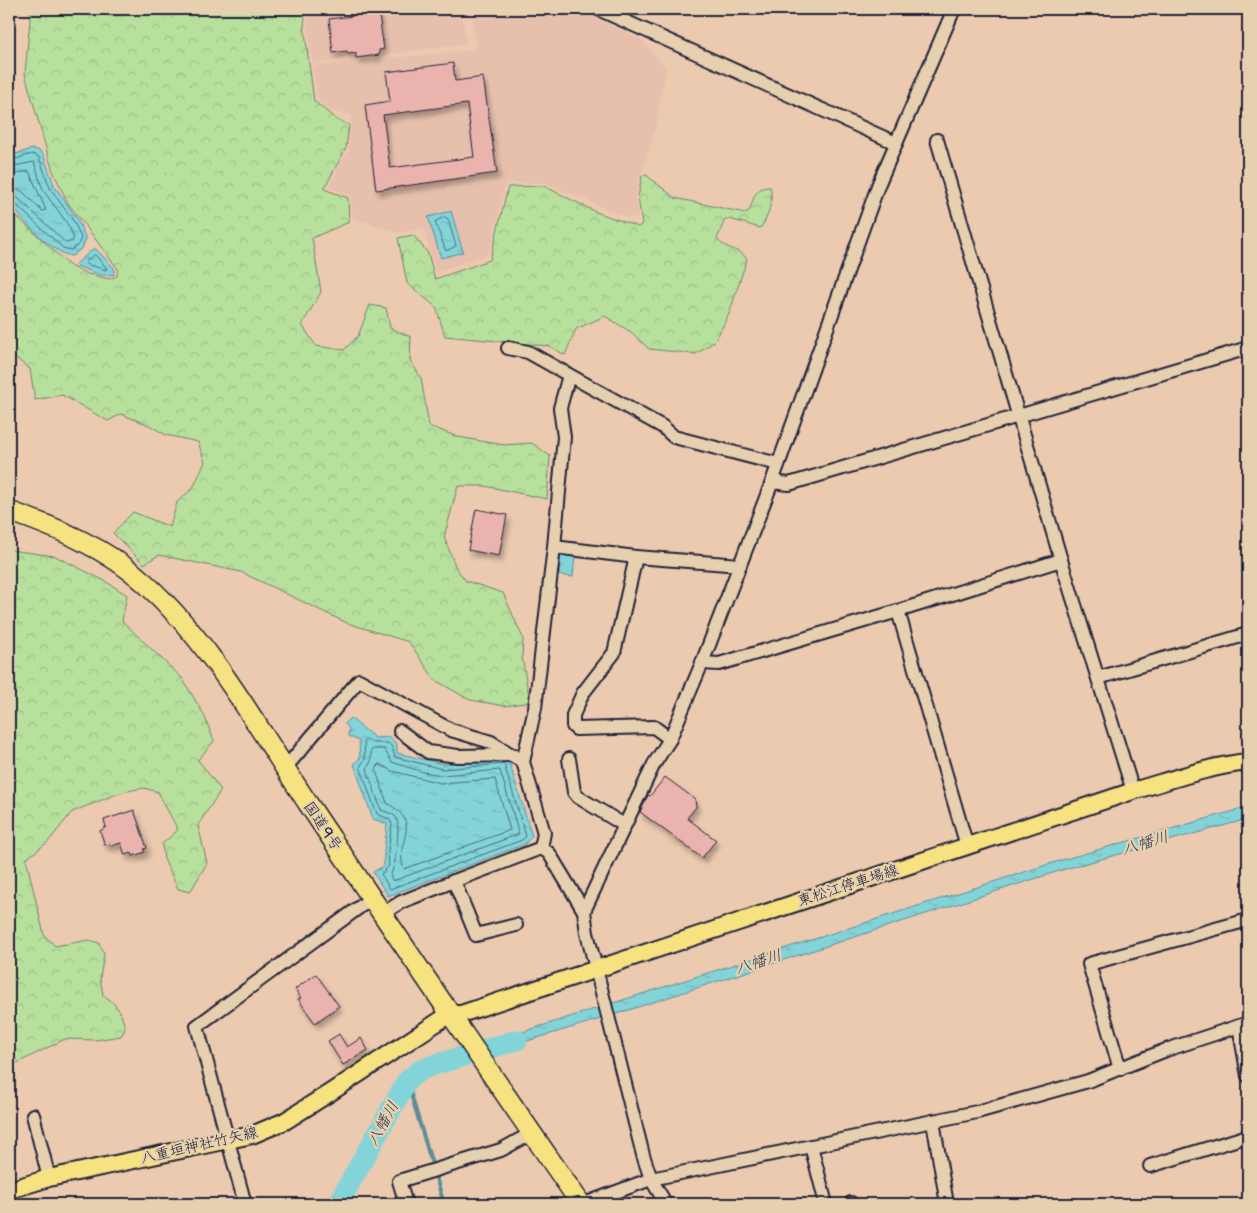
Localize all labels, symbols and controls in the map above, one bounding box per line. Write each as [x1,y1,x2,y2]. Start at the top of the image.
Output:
street label: 国道9号 [299,797,347,855]
water label: 八幡川 [1119,826,1171,859]
street label: 東松江停車場線 [795,859,901,911]
water label: 八幡川 [732,944,784,979]
water label: 八幡川 [362,1097,403,1149]
street label: 八重垣神社竹矢線 [138,1122,260,1168]

